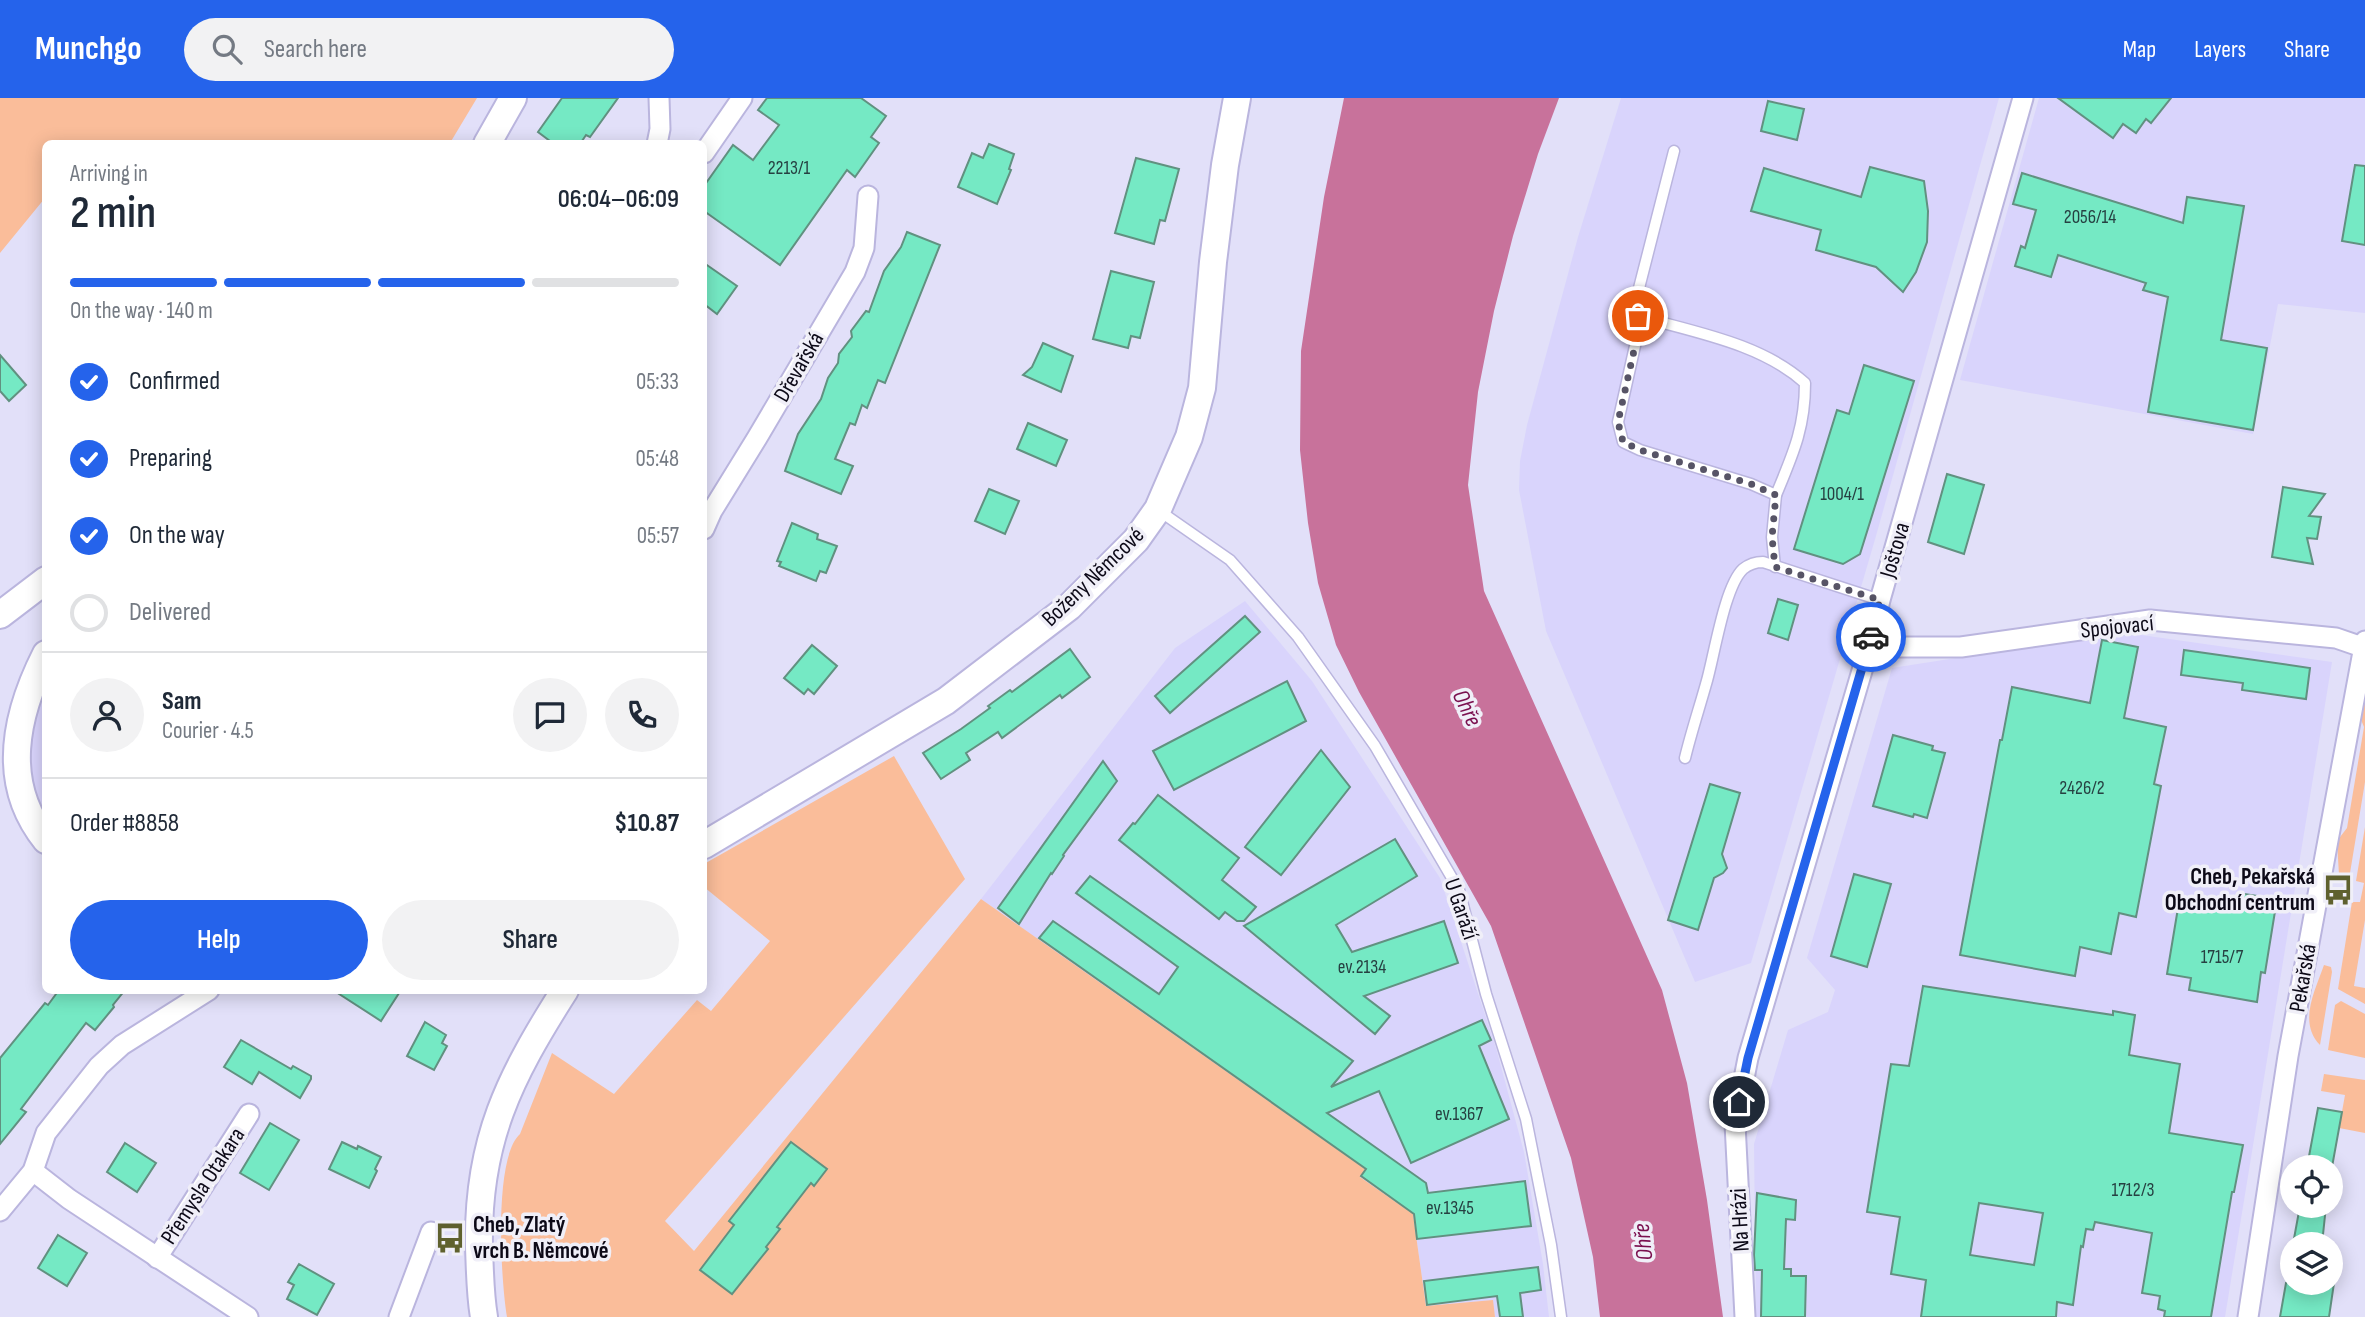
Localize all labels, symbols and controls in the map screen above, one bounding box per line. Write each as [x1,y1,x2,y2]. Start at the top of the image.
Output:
search box [184,18,674,81]
text: Munchgo [35,29,142,69]
icon: search [208,30,246,68]
text: Search here [264,34,367,65]
text: Map [2123,35,2156,64]
text: Layers [2194,35,2246,64]
text: Share [2284,35,2330,64]
house number: 2213/1 [768,157,811,180]
text: Arriving in [70,160,148,188]
text: 06:04–06:09 [558,184,679,215]
text: 2 min [70,186,156,241]
house number: 2056/14 [2064,206,2116,229]
pin [1608,286,1668,346]
text: On the way · 140 m [70,297,213,325]
icon: bag [1619,297,1657,335]
street label: Dřevařská [768,327,830,407]
icon: check [70,363,108,401]
text: Confirmed [129,366,220,397]
text: 05:33 [636,368,679,396]
icon: check [70,440,108,478]
text: Preparing [129,443,212,474]
text: 05:48 [635,445,679,473]
house number: 1004/1 [1820,483,1864,506]
icon: check [70,517,108,555]
street label: Joštova [1874,519,1916,582]
text: On the way [129,520,225,551]
street label: Boženy Němcové [1036,521,1150,633]
text: 05:57 [637,522,679,550]
text: Delivered [129,597,211,628]
courier [1836,602,1906,672]
street label: Spojovací [2079,609,2156,645]
icon: car [1852,618,1890,656]
button: person [70,678,144,752]
button: chat [513,678,587,752]
button: phone [605,678,679,752]
water label: Ohře [1446,685,1488,731]
text: Sam [162,686,202,717]
text: Courier · 4.5 [162,717,254,745]
house number: 2426/2 [2059,777,2105,800]
text: Order #8858 [70,808,179,839]
text: $10.87 [614,808,679,839]
place label: Cheb, Pekařská Obchodní centrum [2165,863,2315,917]
bus stop icon: Cheb, Pekařská Obchodní centrum [2321,873,2355,907]
street label: U Garáží [1438,875,1485,944]
button: Help [70,900,368,980]
button: Share [382,900,679,980]
street label: Pekařská [2283,942,2323,1014]
house number: 1715/7 [2201,946,2244,969]
house number: ev.2134 [1338,956,1386,979]
pin [1709,1072,1769,1132]
icon: home [1720,1083,1758,1121]
house number: ev.1367 [1435,1103,1483,1126]
street label: Přemysla Otakara [155,1122,251,1250]
map controls [2280,1155,2343,1295]
button: locate [2280,1155,2343,1218]
house number: 1712/3 [2112,1179,2154,1202]
street label: Na Hrázi [1724,1188,1756,1252]
house number: ev.1345 [1426,1197,1474,1220]
place label: Cheb, Zlatý vrch B. Němcové [473,1211,609,1265]
bus stop icon: Cheb, Zlatý vrch B. Němcové [433,1221,467,1255]
water label: Ohře [1627,1222,1659,1262]
button: layers [2280,1232,2343,1295]

